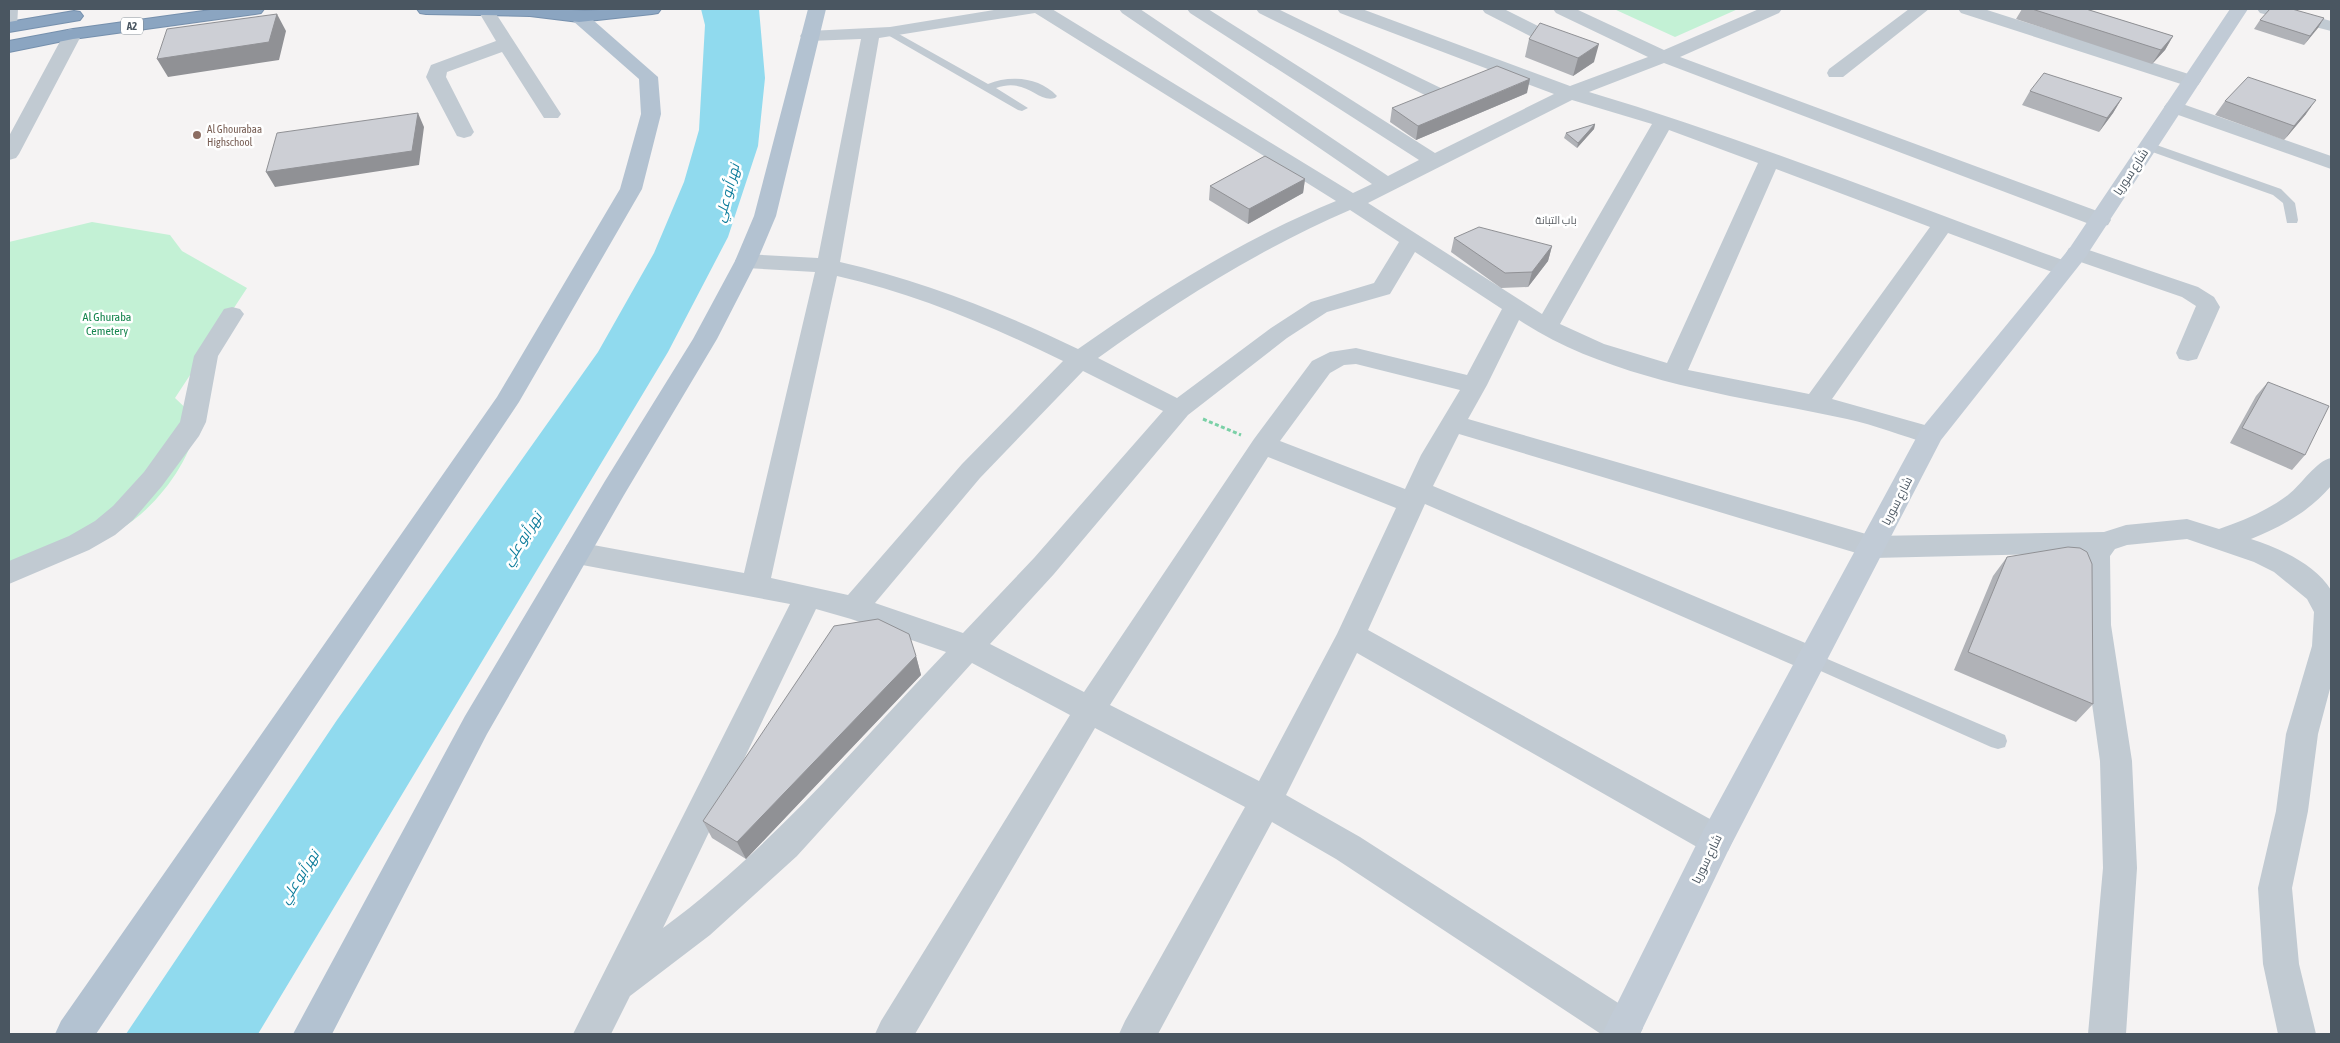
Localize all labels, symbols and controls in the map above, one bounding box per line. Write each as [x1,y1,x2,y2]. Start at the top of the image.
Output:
road number: A2 [121,18,143,34]
place label: Al Ghourabaa Highschool [207,123,262,148]
marker: Al Ghourabaa Highschool [191,129,203,141]
street label: شارع سوريا [2111,146,2152,198]
water label: نهر أبو علي [711,161,747,225]
district label: باب التبانة [1535,214,1577,226]
park label: Al Ghuraba Cemetery [83,310,131,338]
street label: شارع سوريا [1879,474,1916,528]
water label: نهر أبو علي [498,508,549,571]
street label: شارع سوريا [1689,832,1726,886]
water label: نهر أبو علي [275,846,326,909]

